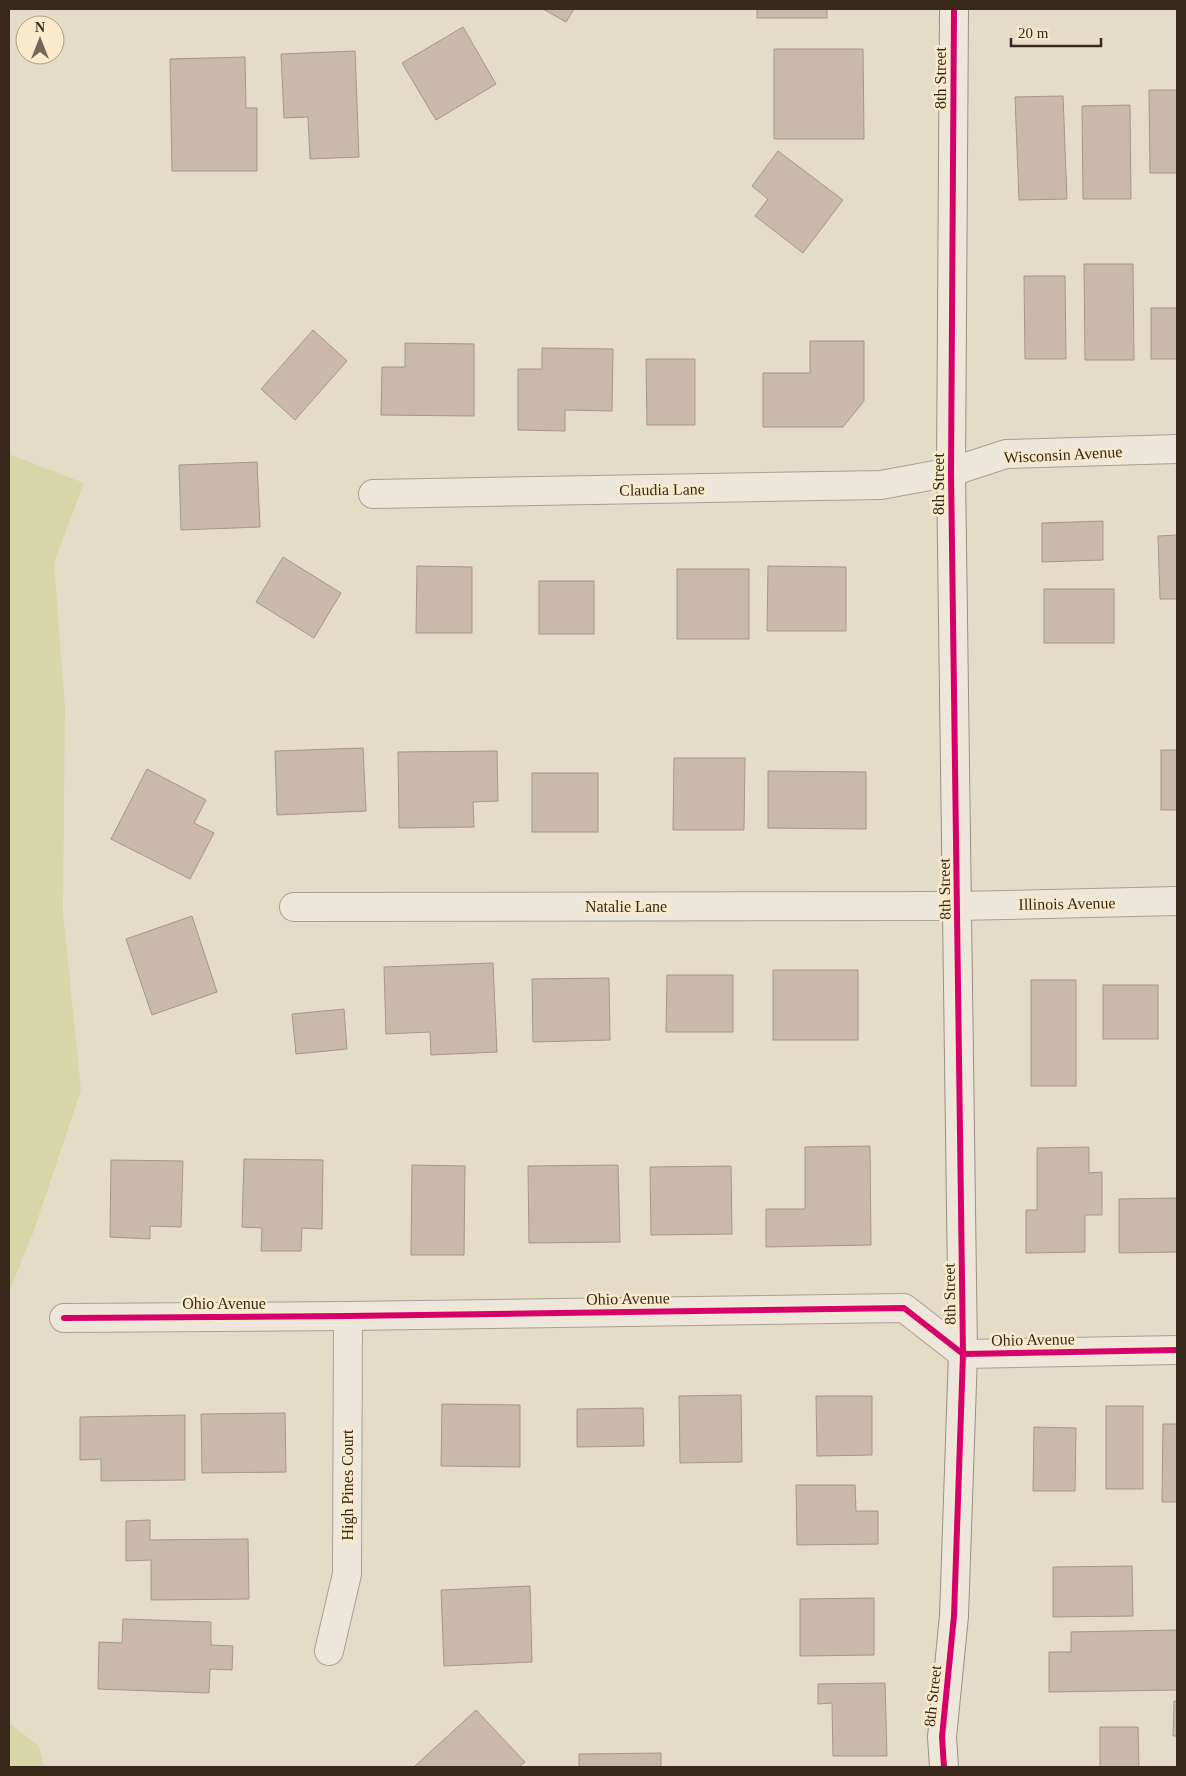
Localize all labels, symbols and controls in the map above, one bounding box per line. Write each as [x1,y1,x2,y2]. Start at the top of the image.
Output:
north arrow [15,15,65,65]
scale bar [1011,15,1101,47]
text: N [35,20,45,35]
text: 20 m [1018,25,1049,41]
street label: 8th Street [932,47,949,109]
street label: Wisconsin Avenue [1003,443,1123,466]
street label: 8th Street [930,453,947,515]
street label: Claudia Lane [619,480,705,499]
street label: 8th Street [935,857,954,920]
street label: Illinois Avenue [1018,894,1116,913]
street label: Natalie Lane [585,898,667,915]
street label: 8th Street [940,1262,959,1325]
street label: Ohio Avenue [586,1289,670,1308]
street label: Ohio Avenue [182,1295,266,1312]
street label: Ohio Avenue [991,1330,1075,1349]
street label: High Pines Court [339,1429,357,1541]
street label: 8th Street [921,1664,944,1728]

